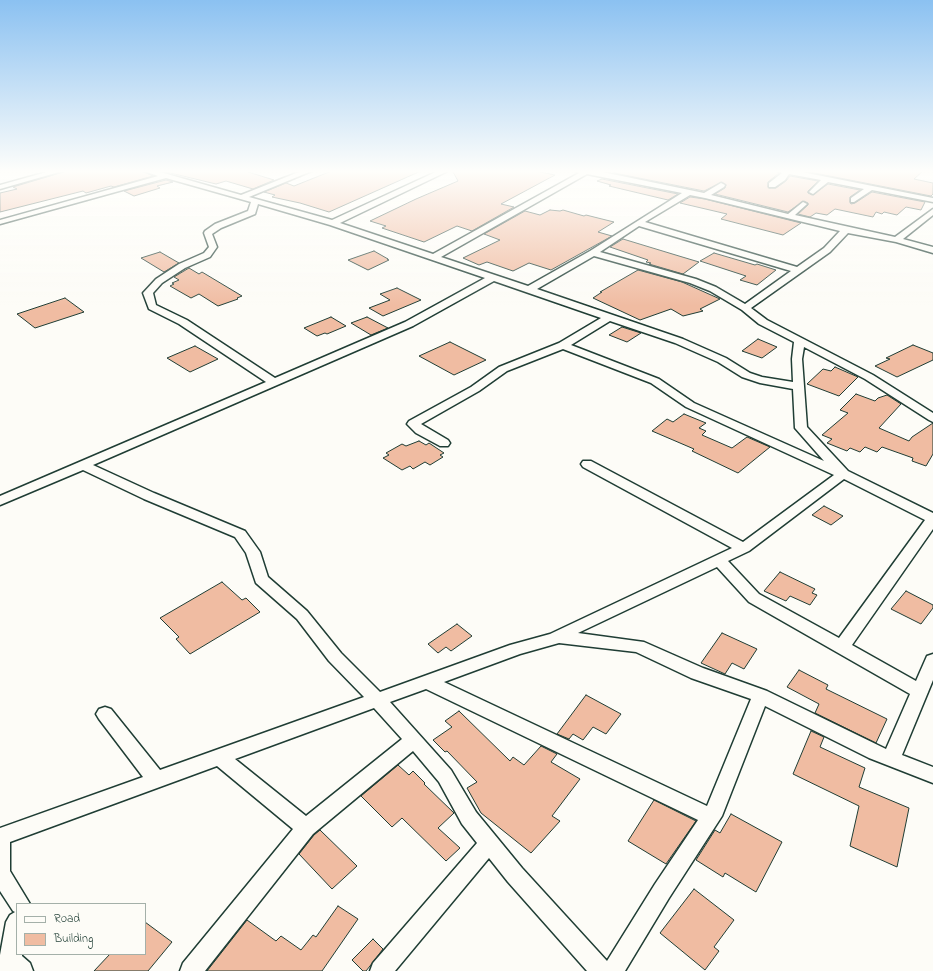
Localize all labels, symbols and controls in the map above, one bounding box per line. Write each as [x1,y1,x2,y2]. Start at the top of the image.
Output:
legend [16,903,146,955]
text: Road [54,910,80,928]
text: Building [54,930,93,948]

